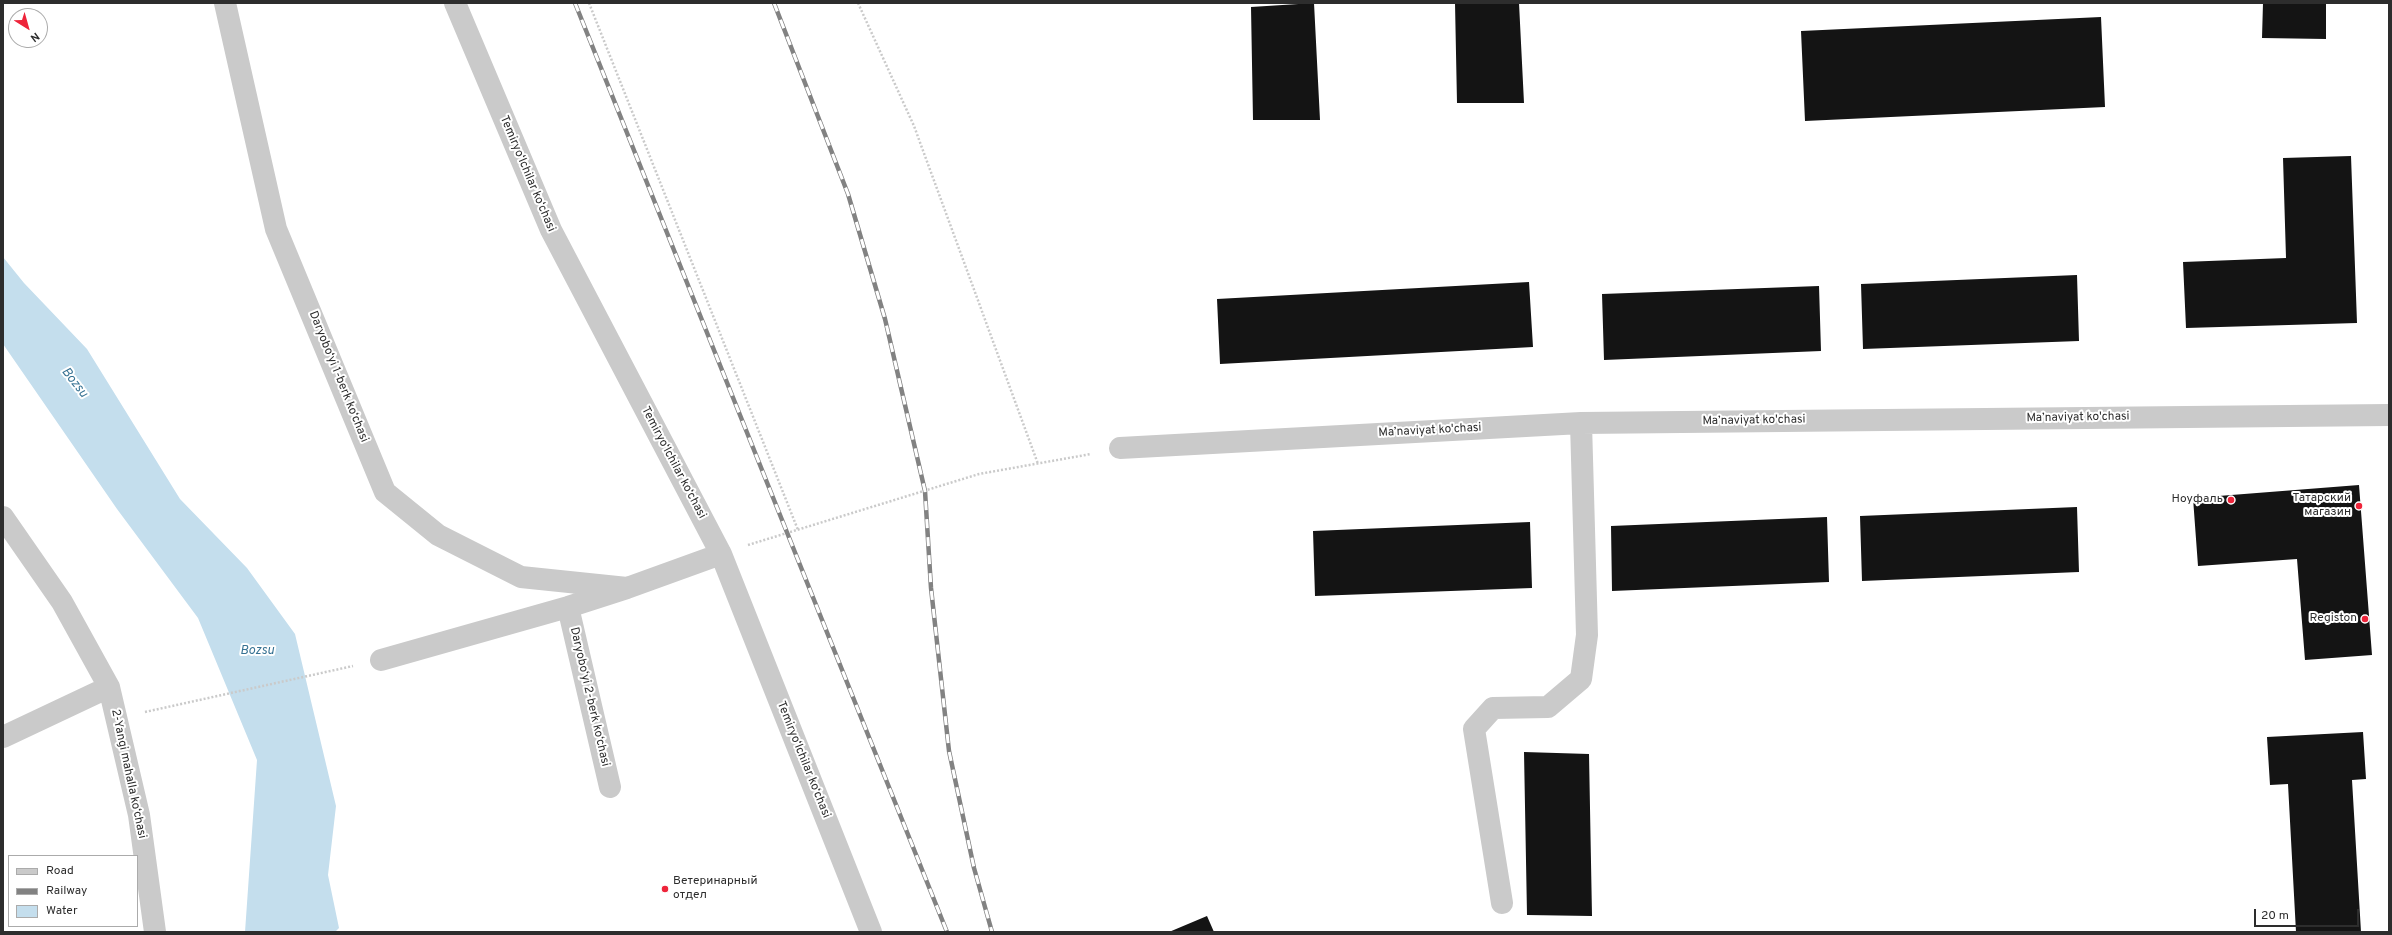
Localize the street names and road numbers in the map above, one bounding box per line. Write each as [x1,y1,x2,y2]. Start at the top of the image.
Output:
street label: Temiryo‘lchilar ko‘chasi [496,114,558,234]
street label: Daryobo‘yi 1-berk ko‘chasi [305,309,371,445]
street label: Temiryo‘lchilar ko‘chasi [637,405,709,521]
street label: Ma’naviyat ko'chasi [2026,410,2130,426]
street label: Ma’naviyat ko'chasi [1702,413,1806,429]
street label: Ma’naviyat ko'chasi [1378,421,1482,441]
street label: Daryobo‘yi 2-berk ko‘chasi [566,626,612,768]
street label: Temiryo‘lchilar ko‘chasi [773,700,833,820]
street label: 2-Yangi mahalla ko‘chasi [107,708,149,840]

